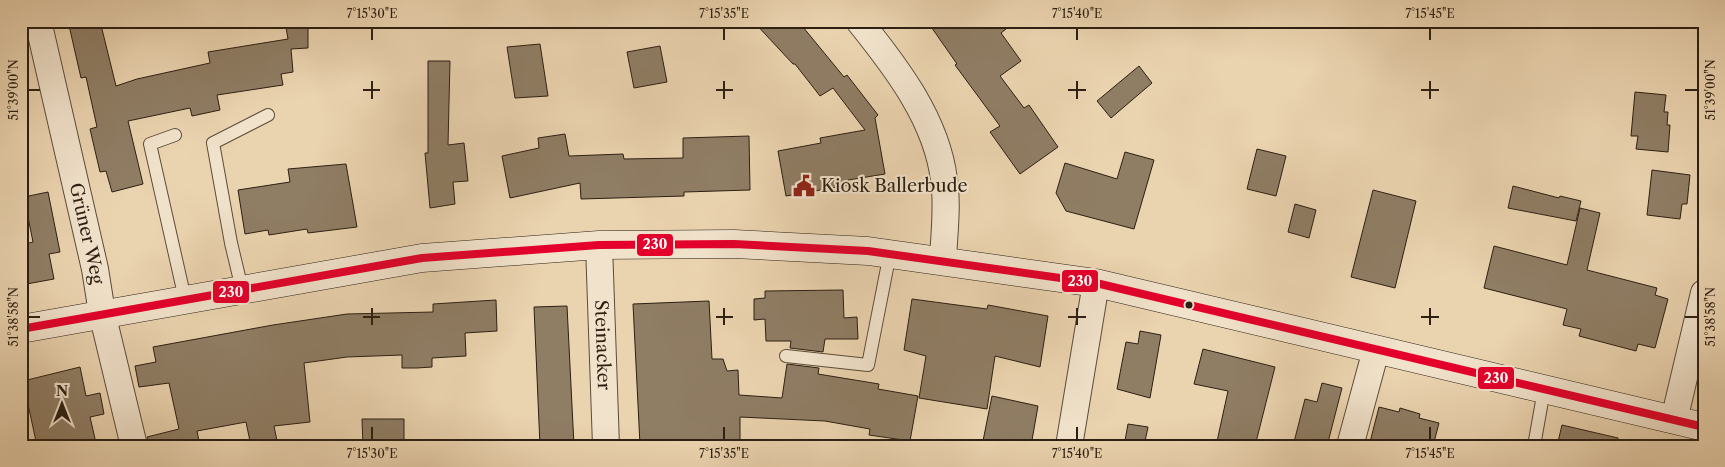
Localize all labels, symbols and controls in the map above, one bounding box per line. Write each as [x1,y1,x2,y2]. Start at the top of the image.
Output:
text: 7°15'30"E [347,6,397,21]
text: 7°15'35"E [699,6,749,21]
text: 7°15'40"E [1052,6,1102,21]
text: 7°15'45"E [1405,6,1455,21]
text: 51°39'00"N [6,59,21,121]
text: 51°39'00"N [1703,59,1718,121]
public building icon: Kiosk Ballerbude [791,173,817,199]
place label: Kiosk Ballerbude [821,175,968,197]
street label: Grüner Weg [65,181,108,286]
line badge: 230 [636,233,674,257]
text: 230 [642,235,668,253]
line badge: 230 [1061,269,1099,293]
text: 230 [1067,272,1093,290]
line badge: 230 [212,280,250,304]
text: 230 [218,283,244,301]
text: 51°38'58"N [6,287,21,347]
text: 51°38'58"N [1703,287,1718,347]
street label: Steinacker [590,299,615,391]
unlabelled marker [1184,300,1194,310]
line badge: 230 [1477,366,1515,390]
text: 230 [1483,369,1509,387]
north arrow [38,380,88,430]
text: N [56,382,68,400]
text: 7°15'30"E [347,446,397,461]
text: 7°15'35"E [699,446,749,461]
text: 7°15'40"E [1052,446,1102,461]
text: 7°15'45"E [1405,446,1455,461]

